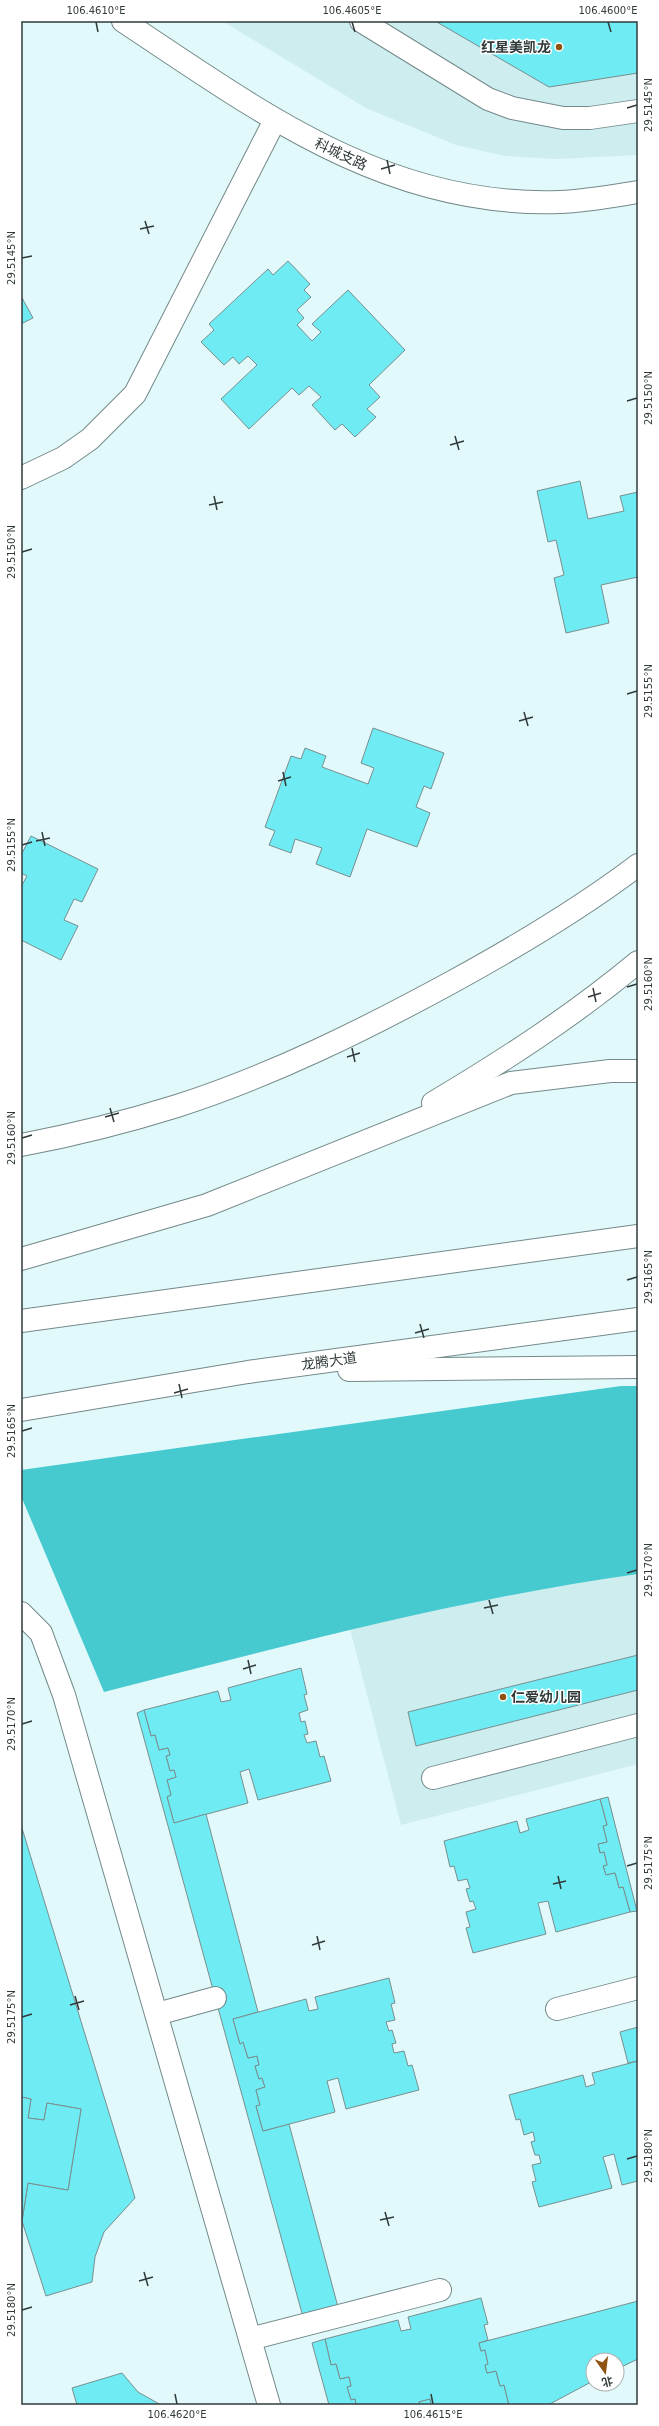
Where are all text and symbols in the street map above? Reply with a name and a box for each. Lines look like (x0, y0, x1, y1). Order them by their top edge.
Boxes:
text: 106.4610°E (66, 5, 126, 16)
text: 106.4605°E (322, 5, 382, 16)
text: 106.4600°E (578, 5, 638, 16)
place label: 红星美凯龙 (481, 39, 551, 55)
marker: 红星美凯龙 (554, 42, 564, 52)
text: 29.5145°N (643, 78, 654, 132)
street label: 科城支路 (312, 135, 370, 173)
text: 29.5145°N (6, 231, 17, 285)
text: 29.5150°N (643, 371, 654, 425)
text: 29.5150°N (6, 525, 17, 579)
text: 29.5155°N (643, 664, 654, 718)
text: 29.5155°N (6, 818, 17, 872)
text: 29.5160°N (643, 957, 654, 1011)
text: 29.5160°N (6, 1111, 17, 1165)
text: 29.5165°N (643, 1250, 654, 1304)
street label: 龙腾大道 (300, 1349, 358, 1373)
text: 29.5165°N (6, 1404, 17, 1458)
text: 29.5170°N (643, 1543, 654, 1597)
place label: 仁爱幼儿园 (511, 1689, 581, 1705)
marker: 仁爱幼儿园 (498, 1692, 508, 1702)
text: 29.5170°N (6, 1697, 17, 1751)
text: 29.5175°N (643, 1836, 654, 1890)
text: 29.5175°N (6, 1990, 17, 2044)
text: 29.5180°N (643, 2129, 654, 2183)
text: 29.5180°N (6, 2283, 17, 2337)
north arrow (585, 2352, 625, 2392)
text: 北 (600, 2374, 614, 2389)
text: 106.4620°E (147, 2409, 207, 2420)
text: 106.4615°E (403, 2409, 463, 2420)

